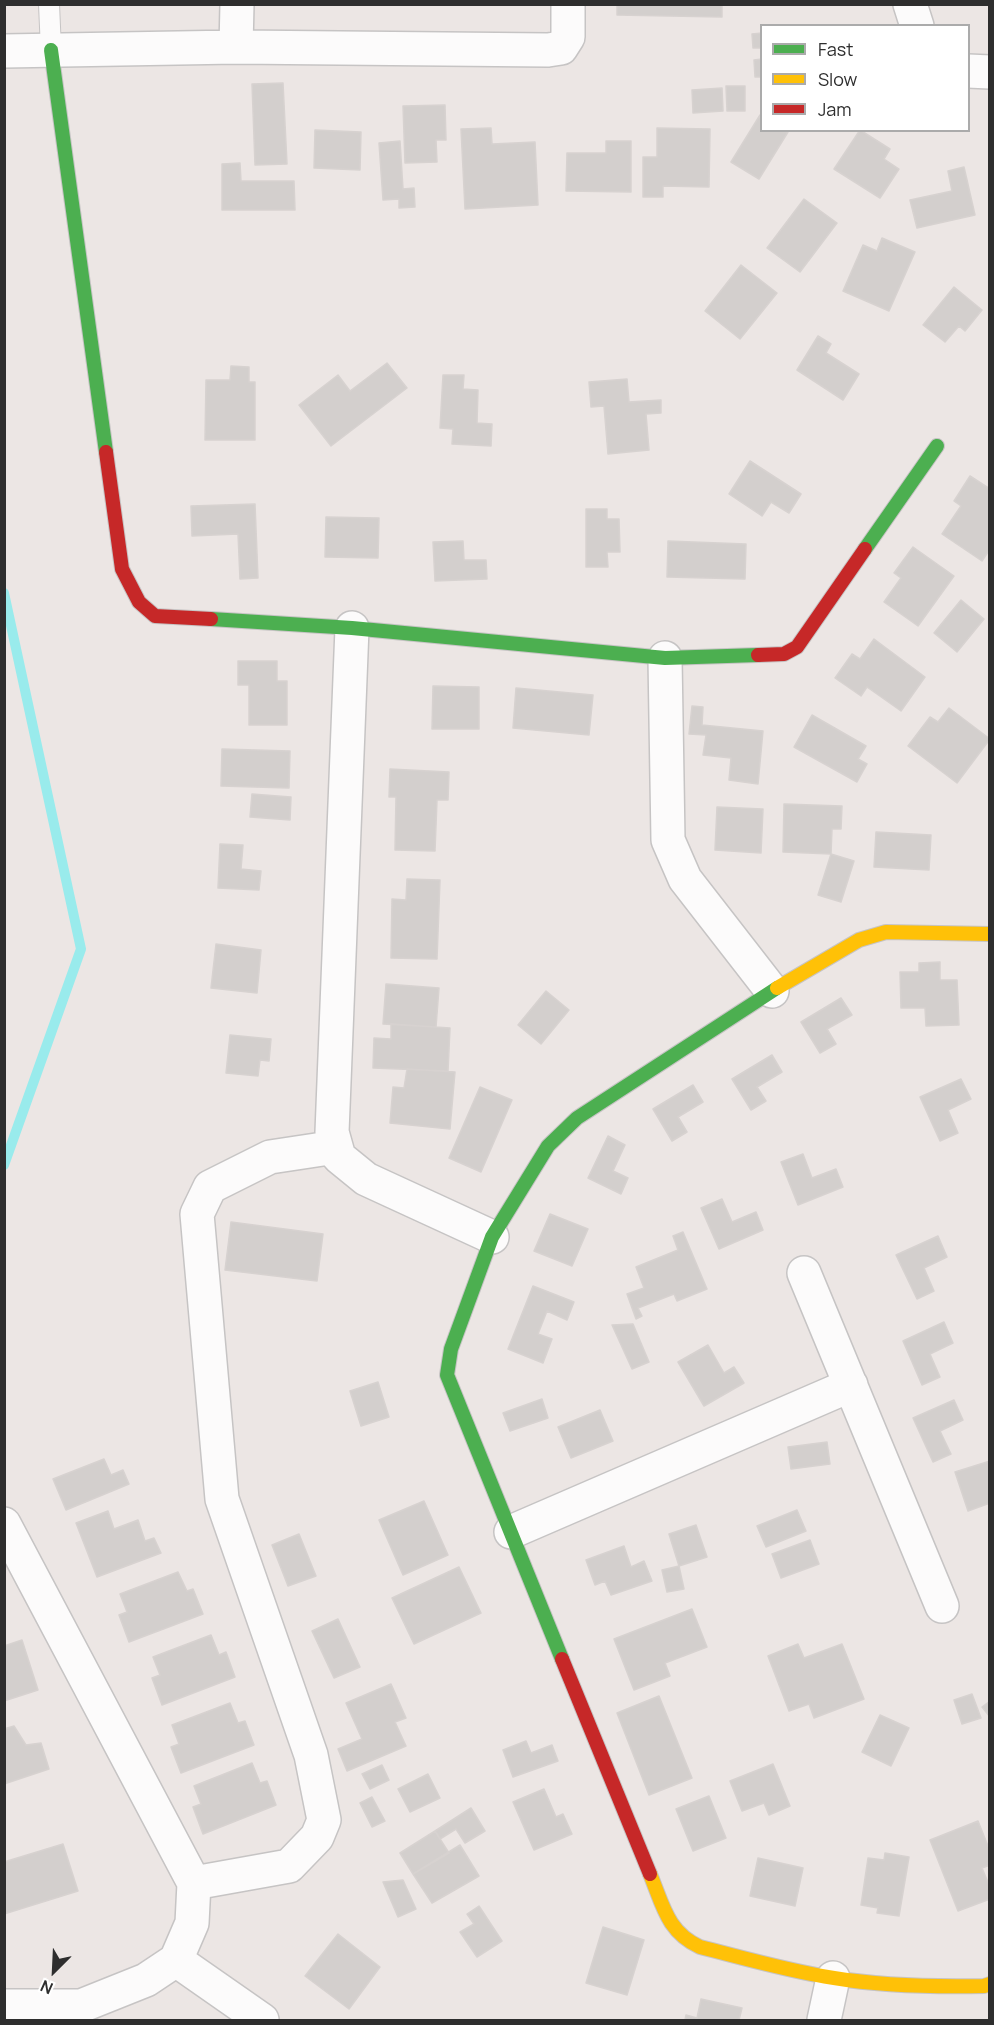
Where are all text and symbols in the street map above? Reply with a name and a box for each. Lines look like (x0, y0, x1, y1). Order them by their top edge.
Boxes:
legend (760, 24, 970, 132)
text: Fast (818, 37, 853, 61)
text: Slow (818, 67, 857, 91)
text: Jam (818, 97, 852, 121)
north arrow (24, 1941, 84, 2001)
text: N (37, 1975, 56, 2000)

